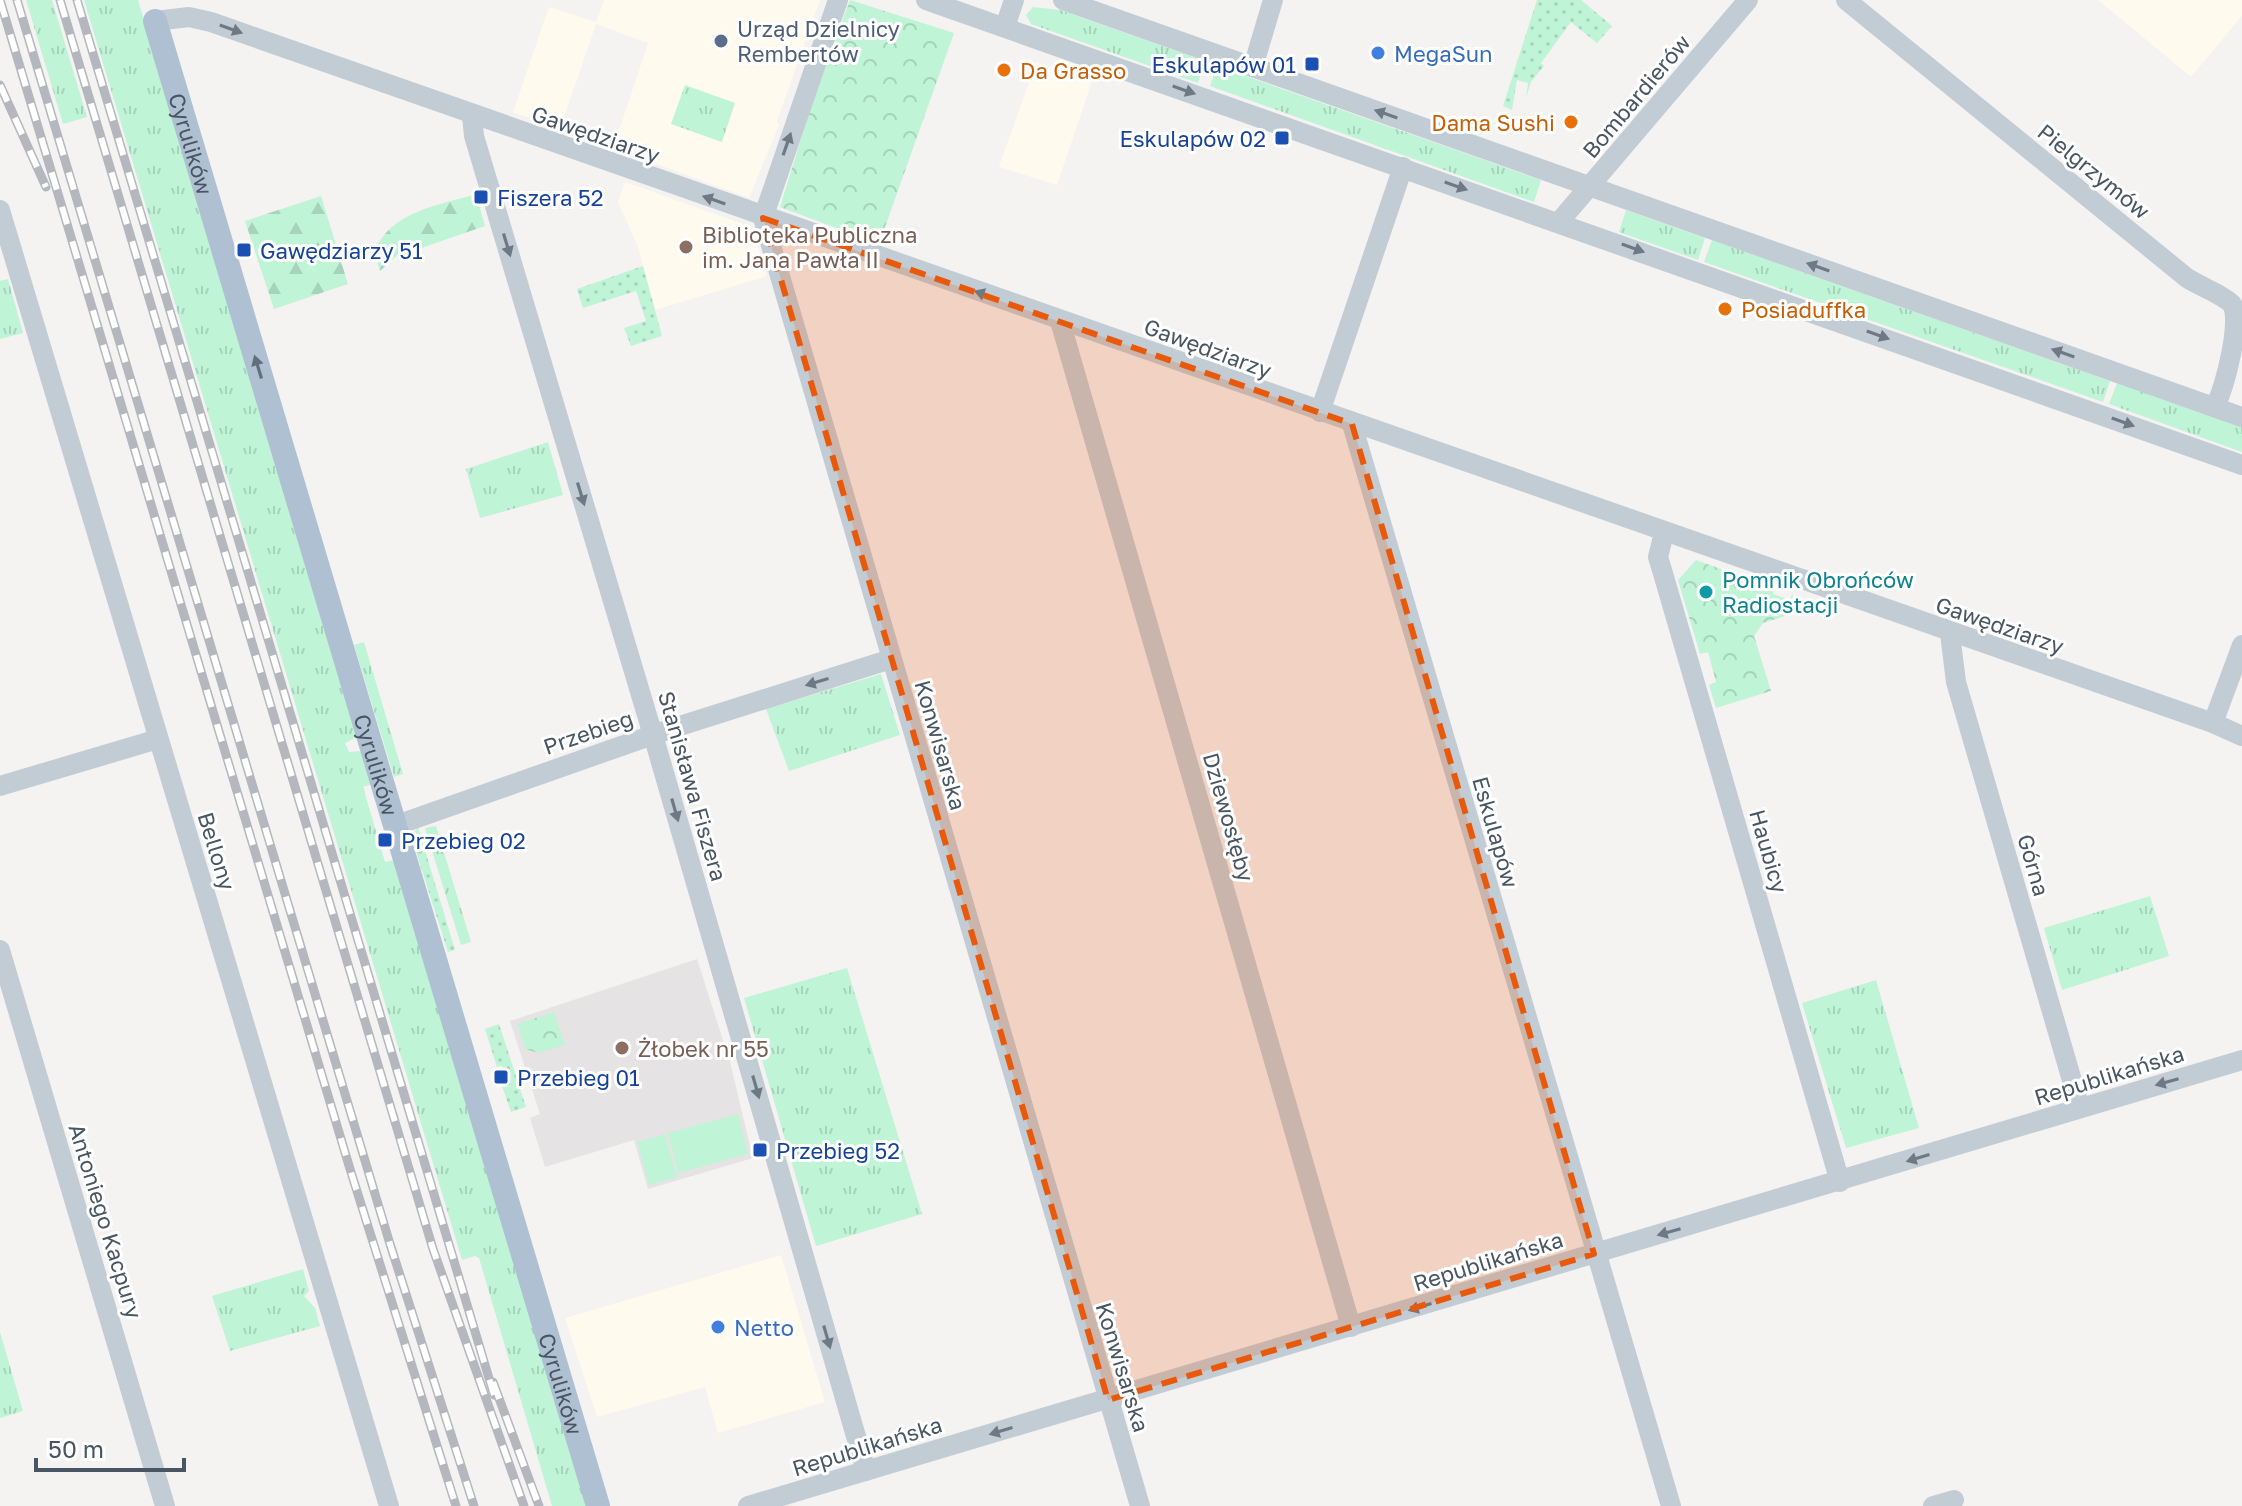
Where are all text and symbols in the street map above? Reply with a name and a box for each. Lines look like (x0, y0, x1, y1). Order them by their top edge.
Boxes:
place label: Urząd Dzielnicy Rembertów (737, 15, 900, 67)
one-way arrow (219, 24, 243, 36)
street label: Bombardierów (1576, 29, 1696, 163)
marker: Urząd Dzielnicy Rembertów (712, 32, 730, 50)
place label: MegaSun (1394, 40, 1493, 67)
marker: MegaSun (1369, 44, 1387, 62)
place label: Eskulapów 01 (1152, 51, 1296, 78)
marker: Eskulapów 01 (1303, 55, 1321, 73)
place label: Da Grasso (1020, 57, 1126, 84)
marker: Da Grasso (995, 61, 1013, 79)
one-way arrow (1172, 84, 1196, 97)
street label: Cyrulików (164, 90, 220, 198)
street label: Gawędziarzy (528, 99, 664, 169)
one-way arrow (1373, 107, 1397, 119)
place label: Dama Sushi (1431, 109, 1555, 136)
marker: Dama Sushi (1562, 113, 1580, 131)
street label: Pielgrzymów (2033, 118, 2156, 224)
place label: Eskulapów 02 (1119, 125, 1266, 152)
marker: Eskulapów 02 (1273, 129, 1291, 147)
one-way arrow (781, 131, 793, 155)
one-way arrow (1444, 180, 1468, 192)
place label: Fiszera 52 (497, 184, 603, 211)
marker: Fiszera 52 (472, 188, 490, 206)
one-way arrow (702, 194, 726, 206)
place label: Biblioteka Publiczna im. Jana Pawła II (702, 221, 917, 273)
one-way arrow (501, 233, 514, 257)
place label: Gawędziarzy 51 (260, 237, 423, 264)
marker: Biblioteka Publiczna im. Jana Pawła II (677, 238, 695, 256)
marker: Gawędziarzy 51 (235, 241, 253, 259)
one-way arrow (1621, 243, 1645, 255)
one-way arrow (1806, 260, 1830, 272)
one-way arrow (974, 288, 998, 300)
place label: Posiaduffka (1741, 296, 1866, 323)
marker: Posiaduffka (1716, 300, 1734, 318)
street label: Gawędziarzy (1141, 312, 1275, 384)
one-way arrow (1866, 330, 1890, 342)
one-way arrow (2051, 347, 2075, 359)
one-way arrow (251, 354, 263, 379)
one-way arrow (2111, 417, 2135, 429)
one-way arrow (575, 483, 588, 507)
place label: Pomnik Obrońców Radiostacji (1722, 566, 1914, 618)
marker: Pomnik Obrońców Radiostacji (1697, 583, 1715, 601)
street label: Gawędziarzy (1932, 590, 2068, 660)
one-way arrow (804, 676, 828, 689)
street label: Konwisarska (910, 677, 972, 813)
street label: Stanisława Fiszera (653, 688, 733, 884)
street label: Przebieg (540, 704, 636, 760)
street label: Cyrulików (349, 710, 405, 819)
street label: Dziewosłęby (1198, 749, 1260, 885)
street label: Eskulapów (1467, 773, 1525, 891)
one-way arrow (669, 799, 682, 823)
street label: Haubicy (1744, 806, 1794, 896)
street label: Bellony (192, 809, 242, 893)
place label: Przebieg 02 (401, 827, 526, 854)
marker: Przebieg 02 (376, 831, 394, 849)
street label: Górna (2012, 831, 2056, 899)
place label: Żłobek nr 55 (638, 1035, 769, 1062)
marker: Żłobek nr 55 (613, 1039, 631, 1057)
street label: Republikańska (2031, 1039, 2187, 1111)
place label: Przebieg 01 (517, 1064, 640, 1091)
marker: Przebieg 01 (492, 1068, 510, 1086)
one-way arrow (750, 1074, 762, 1099)
one-way arrow (2155, 1076, 2179, 1089)
street label: Antoniego Kacpury (64, 1120, 148, 1322)
place label: Przebieg 52 (776, 1137, 900, 1164)
marker: Przebieg 52 (751, 1141, 769, 1159)
one-way arrow (1906, 1152, 1930, 1165)
street label: Republikańska (1410, 1225, 1566, 1297)
one-way arrow (1657, 1226, 1681, 1239)
street label: Konwisarska (1091, 1299, 1155, 1435)
one-way arrow (1408, 1301, 1432, 1314)
place label: Netto (734, 1314, 794, 1341)
marker: Netto (709, 1318, 727, 1336)
one-way arrow (821, 1325, 834, 1349)
street label: Cyrulików (534, 1330, 589, 1438)
street label: Republikańska (789, 1410, 945, 1482)
scale bar (36, 1422, 184, 1472)
one-way arrow (988, 1425, 1012, 1438)
text: 50 m (48, 1434, 104, 1463)

